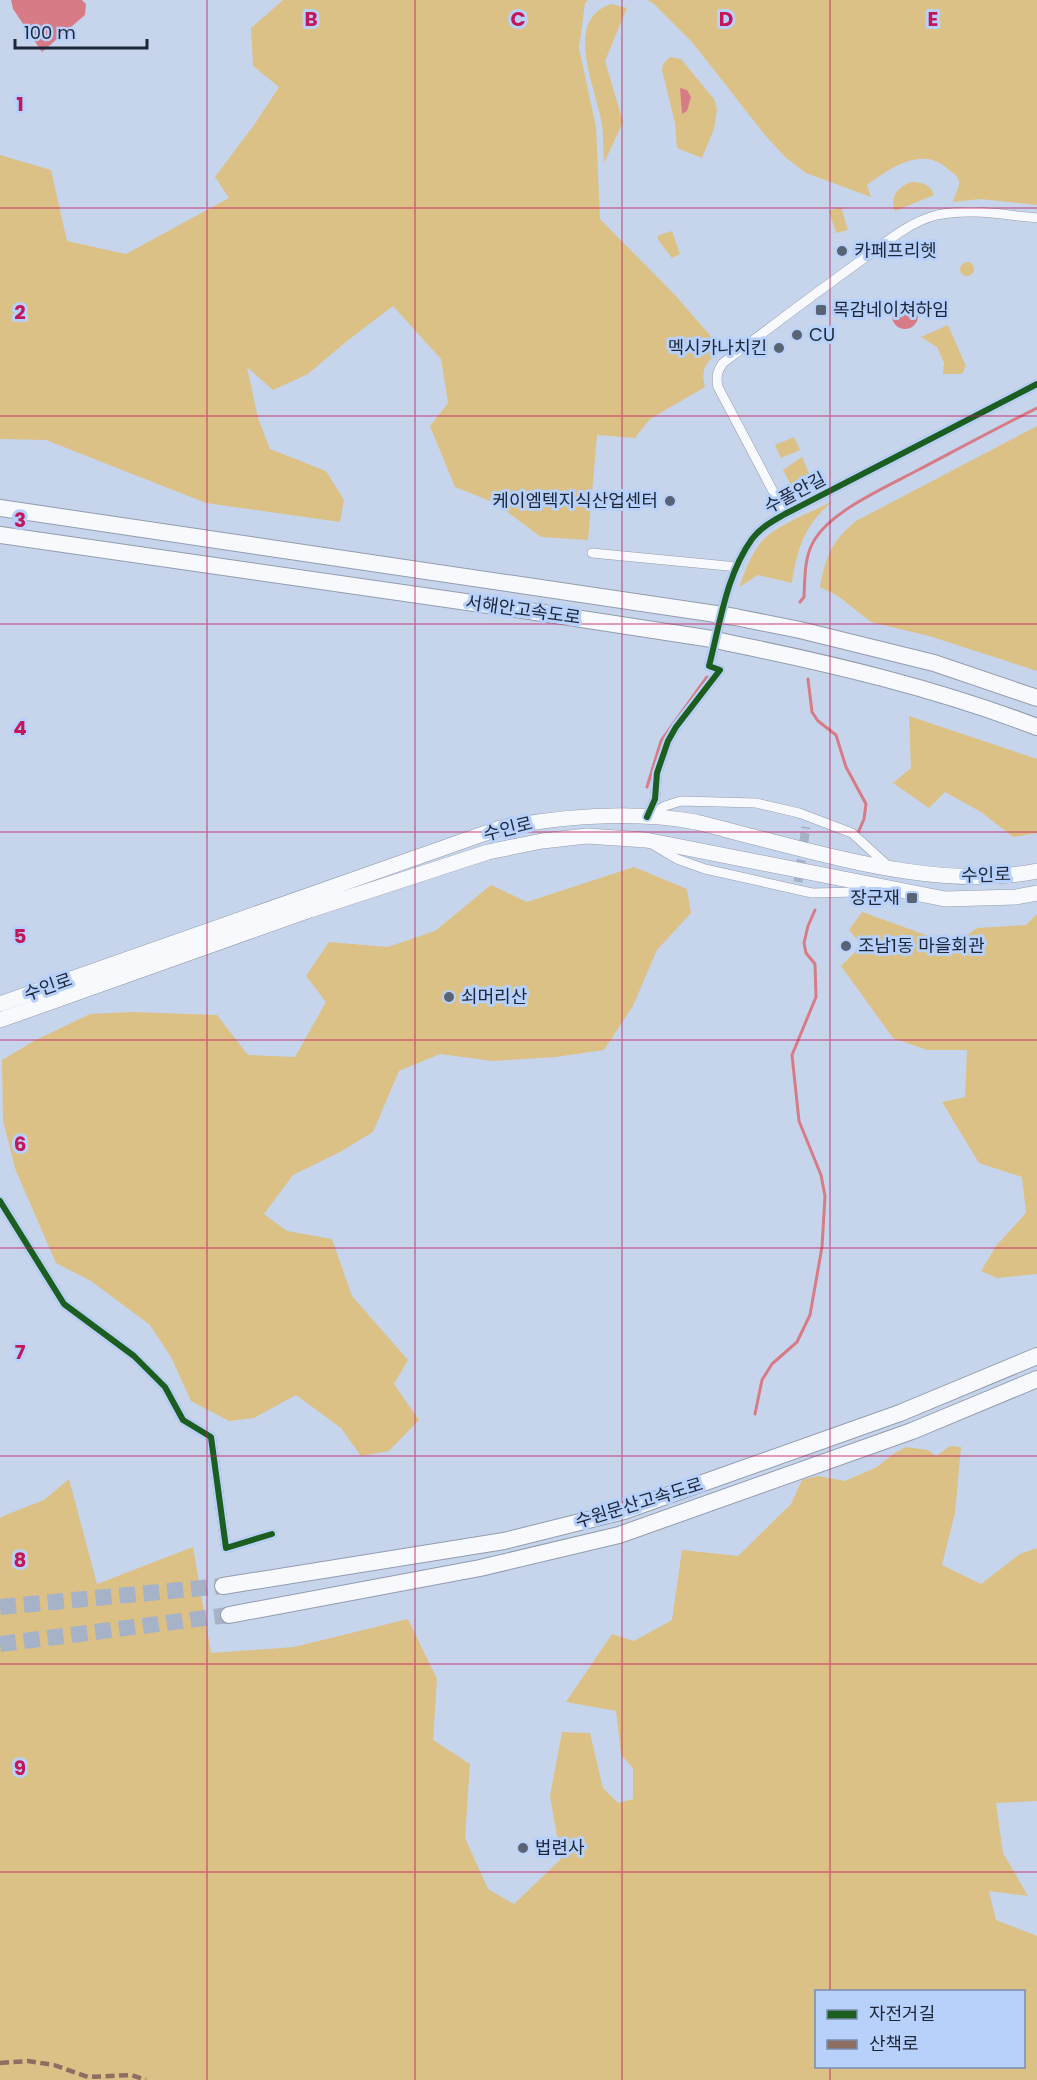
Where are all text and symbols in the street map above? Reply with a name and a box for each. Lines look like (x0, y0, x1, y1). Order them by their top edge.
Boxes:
text: B (304, 5, 318, 33)
text: C (510, 5, 526, 33)
text: D (719, 5, 733, 33)
text: E (928, 5, 938, 33)
scale bar (15, 12, 147, 50)
text: 100 m (24, 20, 76, 45)
text: 1 (16, 90, 24, 118)
place label: 카페프리헷 (854, 238, 937, 263)
marker: 카페프리헷 (835, 244, 849, 258)
place label: 목감네이쳐하임 (833, 297, 949, 322)
text: 2 (14, 298, 26, 326)
marker: 목감네이쳐하임 (814, 303, 828, 317)
place label: CU (809, 322, 835, 347)
marker: CU (790, 328, 804, 342)
place label: 멕시카나치킨 (668, 335, 767, 360)
marker: 멕시카나치킨 (772, 341, 786, 355)
street label: 수풀안길 (760, 466, 830, 519)
place label: 케이엠텍지식산업센터 (492, 488, 658, 513)
marker: 케이엠텍지식산업센터 (663, 494, 677, 508)
text: 3 (14, 506, 26, 534)
street label: 서해안고속도로 (464, 589, 582, 630)
text: 4 (13, 714, 27, 742)
street label: 수인로 (481, 810, 535, 847)
street label: 수인로 (961, 862, 1011, 887)
place label: 장군재 (850, 885, 900, 910)
marker: 장군재 (905, 891, 919, 905)
text: 5 (14, 922, 27, 950)
place label: 조남1동 마을회관 (858, 933, 985, 958)
marker: 조남1동 마을회관 (839, 939, 853, 953)
street label: 수인로 (20, 967, 75, 1006)
place label: 쇠머리산 (461, 984, 527, 1009)
marker: 쇠머리산 (442, 990, 456, 1004)
text: 6 (14, 1130, 26, 1158)
text: 7 (15, 1338, 26, 1366)
street label: 수원문산고속도로 (572, 1471, 706, 1534)
text: 8 (14, 1546, 26, 1574)
text: 9 (14, 1754, 26, 1782)
place label: 법련사 (535, 1835, 585, 1860)
marker: 법련사 (516, 1841, 530, 1855)
legend (815, 1990, 1025, 2068)
text: 자전거길 (869, 2001, 935, 2026)
text: 산책로 (869, 2031, 919, 2056)

